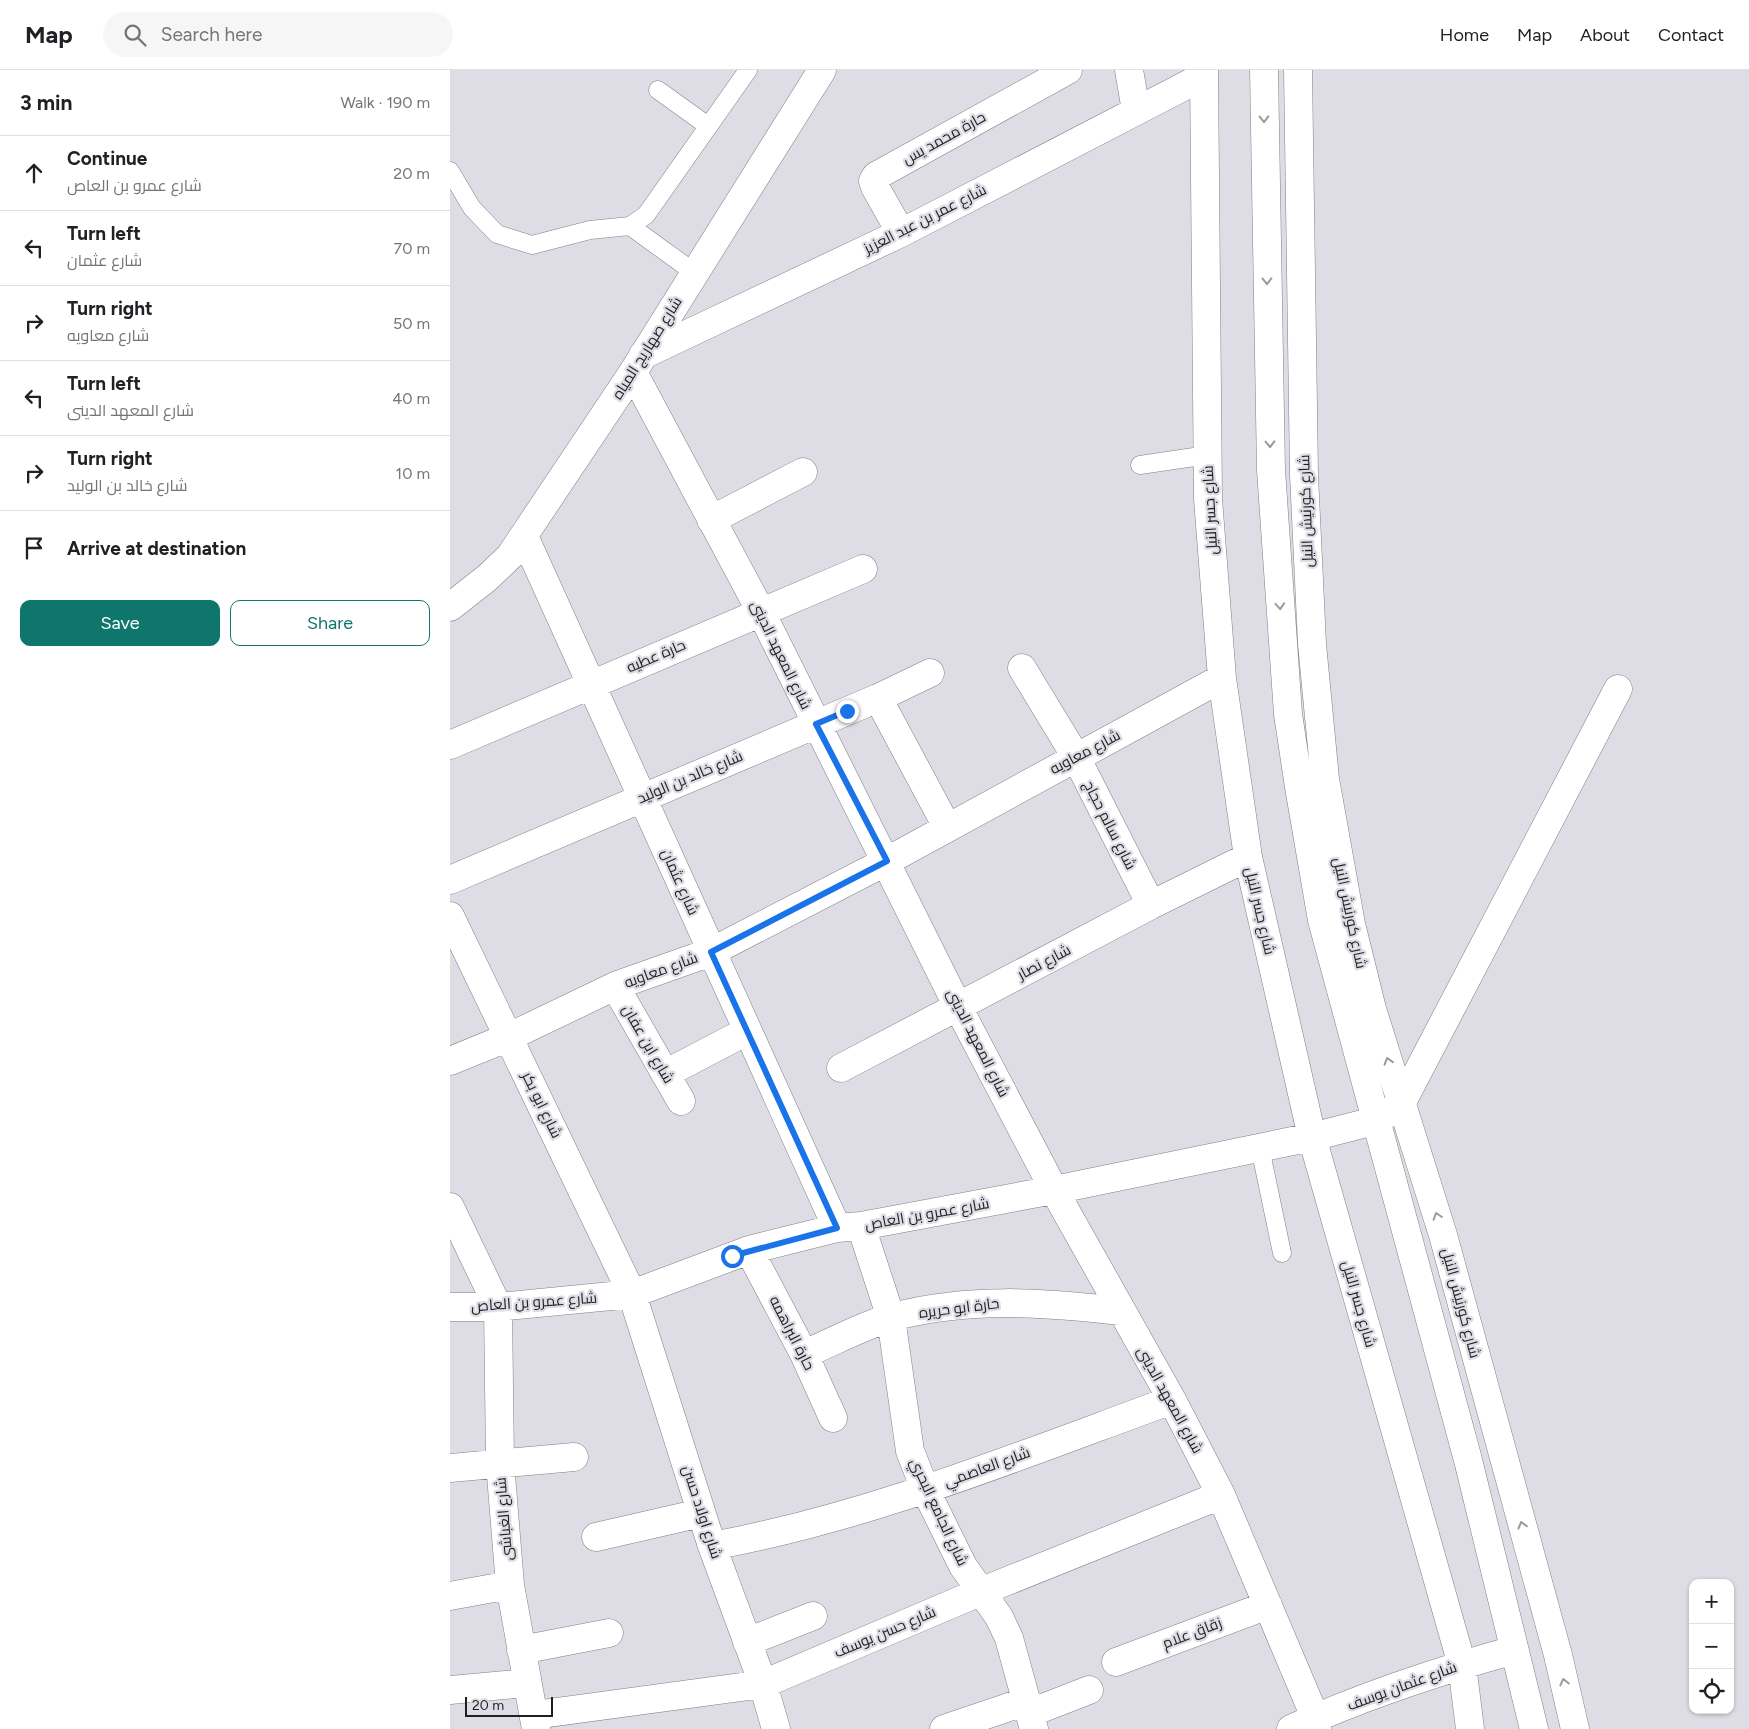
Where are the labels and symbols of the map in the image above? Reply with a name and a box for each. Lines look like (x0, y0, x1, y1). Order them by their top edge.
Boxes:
street label: حارة محمد يس (899, 108, 989, 169)
one-way arrow (1259, 115, 1270, 123)
street label: شارع عمر بن عبد العزيز (860, 180, 990, 260)
one-way arrow (1262, 278, 1272, 285)
street label: شارع صهاريج المياه (608, 293, 687, 404)
one-way arrow (1265, 440, 1275, 448)
street label: شارع كورنيش النيل (1295, 454, 1319, 568)
street label: شارع جسر النيل (1199, 465, 1223, 555)
street label: شارع المعهد الدينى (745, 598, 815, 713)
one-way arrow (1274, 602, 1285, 610)
street label: حارة عطيه (624, 636, 688, 676)
route end (836, 700, 859, 723)
street label: شارع معاويه (1047, 726, 1124, 780)
street label: شارع خالد بن الوليد (634, 747, 746, 809)
street label: شارع سالم حجاج (1078, 777, 1140, 874)
street label: شارع عثمان (656, 846, 703, 919)
street label: شارع كورنيش النيل (1327, 856, 1371, 971)
street label: شارع جسر النيل (1239, 865, 1279, 957)
street label: شارع نصار (1013, 940, 1075, 986)
street label: شارع معاويه (622, 948, 701, 994)
street label: شارع المعهد الدينى (941, 986, 1013, 1101)
street label: شارع ابن عفان (617, 1001, 678, 1088)
one-way arrow (1383, 1057, 1393, 1066)
street label: شارع ابو بكر (516, 1068, 566, 1142)
street label: شارع عمرو بن العاص (863, 1194, 991, 1236)
one-way arrow (1433, 1212, 1443, 1221)
route start (721, 1245, 744, 1268)
street label: شارع كورنيش النيل (1436, 1246, 1484, 1360)
street label: شارع جسر النيل (1336, 1259, 1380, 1350)
street label: شارع عمرو بن العاص (470, 1289, 598, 1317)
street label: حارة البراهمه (766, 1293, 818, 1373)
street label: حارة ابو حريره (918, 1294, 1000, 1322)
street label: شارع المعهد الدينى (1132, 1344, 1207, 1457)
street label: شارع العاصمي (941, 1443, 1034, 1494)
street label: شارع الجامع البحري (903, 1455, 972, 1570)
street label: شارع اولاد حسن (677, 1463, 726, 1562)
street label: شارع الغباشى (491, 1476, 519, 1561)
one-way arrow (1517, 1521, 1527, 1529)
street label: شارع حسن يوسف (831, 1602, 939, 1663)
street label: زقاق علام (1160, 1613, 1225, 1654)
street label: شارع عثمان يوسف (1345, 1658, 1460, 1716)
one-way arrow (1559, 1677, 1570, 1686)
scale bar (465, 1694, 552, 1717)

